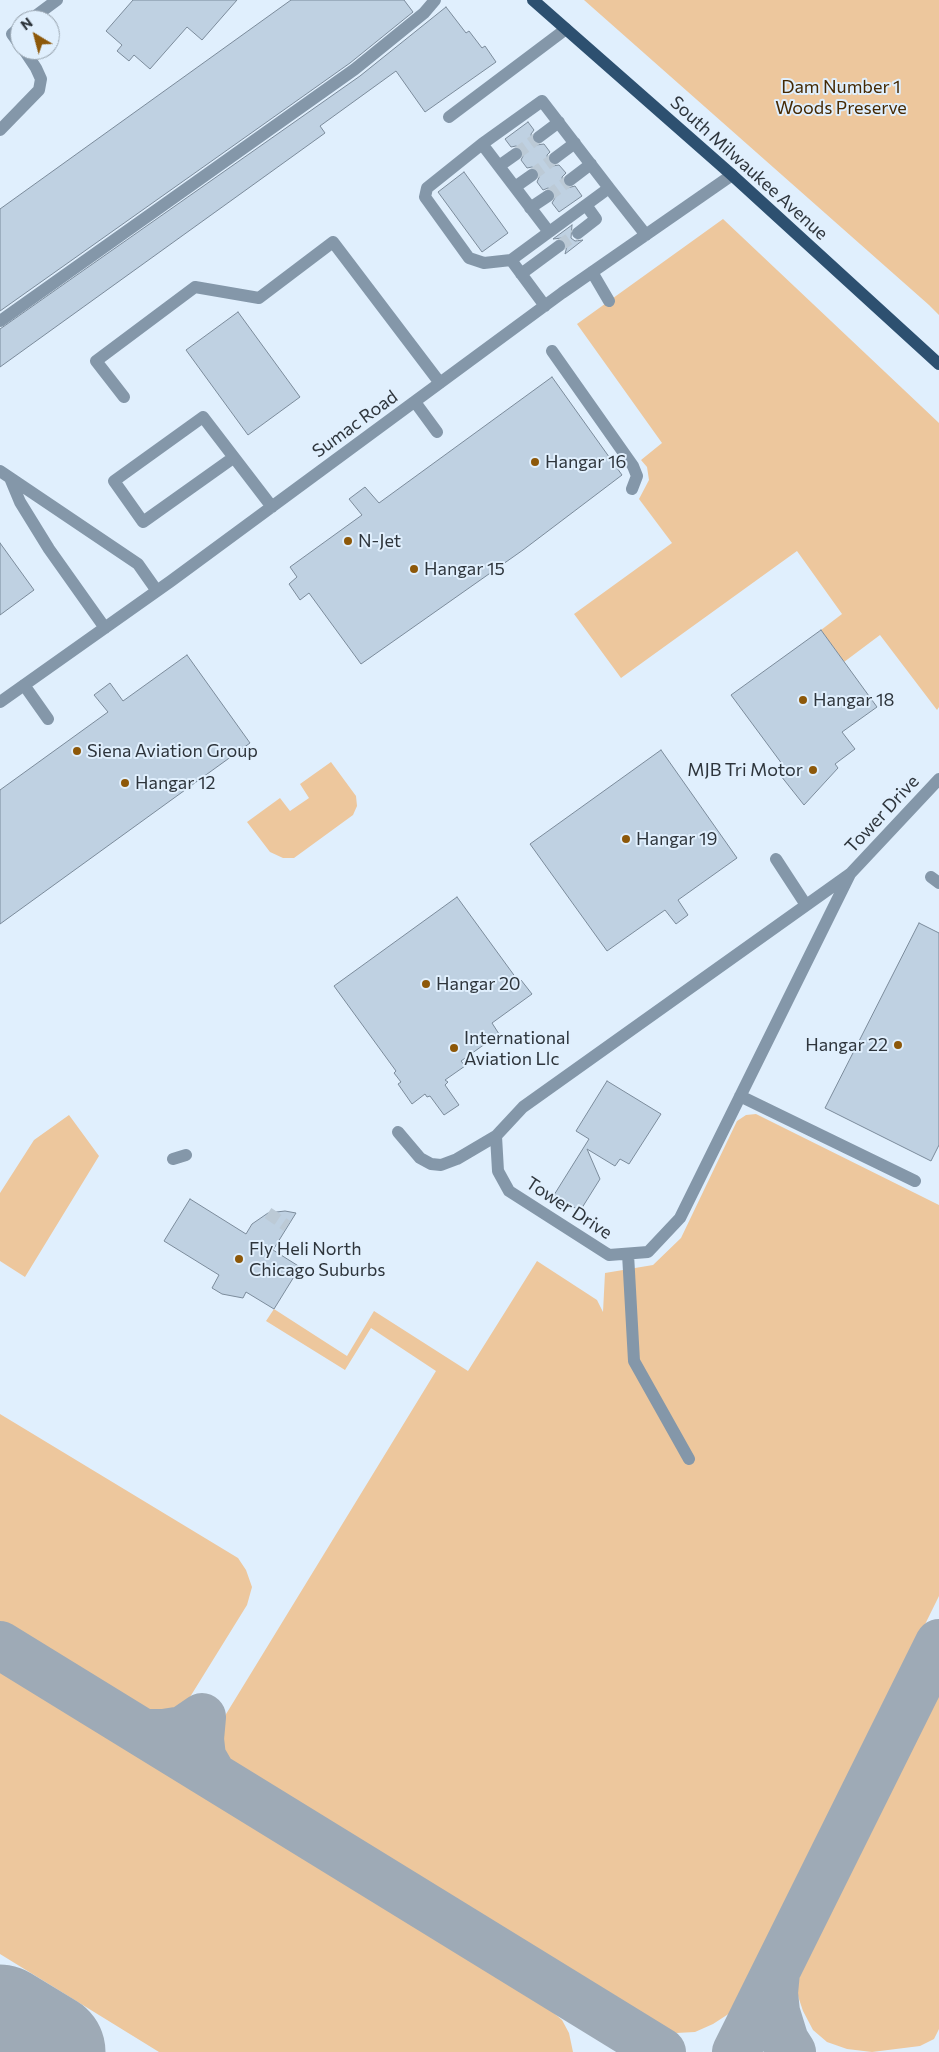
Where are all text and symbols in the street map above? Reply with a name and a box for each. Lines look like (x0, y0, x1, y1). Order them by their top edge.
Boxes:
north arrow (10, 10, 60, 60)
text: N (17, 13, 36, 33)
park label: Dam Number 1 Woods Preserve (775, 76, 907, 118)
street label: South Milwaukee Avenue (666, 92, 832, 244)
street label: Sumac Road (308, 386, 402, 462)
place label: Hangar 16 (545, 451, 627, 473)
marker: Hangar 16 (529, 456, 541, 468)
place label: N-Jet (358, 530, 401, 552)
marker: N-Jet (342, 535, 354, 547)
place label: Hangar 15 (424, 558, 505, 580)
marker: Hangar 15 (408, 563, 420, 575)
place label: Hangar 18 (813, 689, 895, 711)
marker: Hangar 18 (797, 694, 809, 706)
place label: Siena Aviation Group (87, 740, 258, 762)
marker: Siena Aviation Group (71, 745, 83, 757)
place label: MJB Tri Motor (687, 759, 803, 781)
marker: MJB Tri Motor (807, 764, 819, 776)
street label: Tower Drive (841, 771, 923, 857)
place label: Hangar 12 (135, 772, 216, 794)
marker: Hangar 12 (119, 777, 131, 789)
place label: Hangar 19 (636, 828, 718, 850)
marker: Hangar 19 (620, 833, 632, 845)
place label: Hangar 20 (436, 973, 521, 995)
marker: Hangar 20 (420, 978, 432, 990)
place label: International Aviation Llc (464, 1027, 570, 1070)
place label: Hangar 22 (805, 1034, 888, 1056)
marker: Hangar 22 (892, 1039, 904, 1051)
marker: International Aviation Llc (448, 1042, 460, 1054)
street label: Tower Drive (522, 1172, 616, 1244)
place label: Fly Heli North Chicago Suburbs (249, 1238, 386, 1280)
marker: Fly Heli North Chicago Suburbs (233, 1253, 245, 1265)

